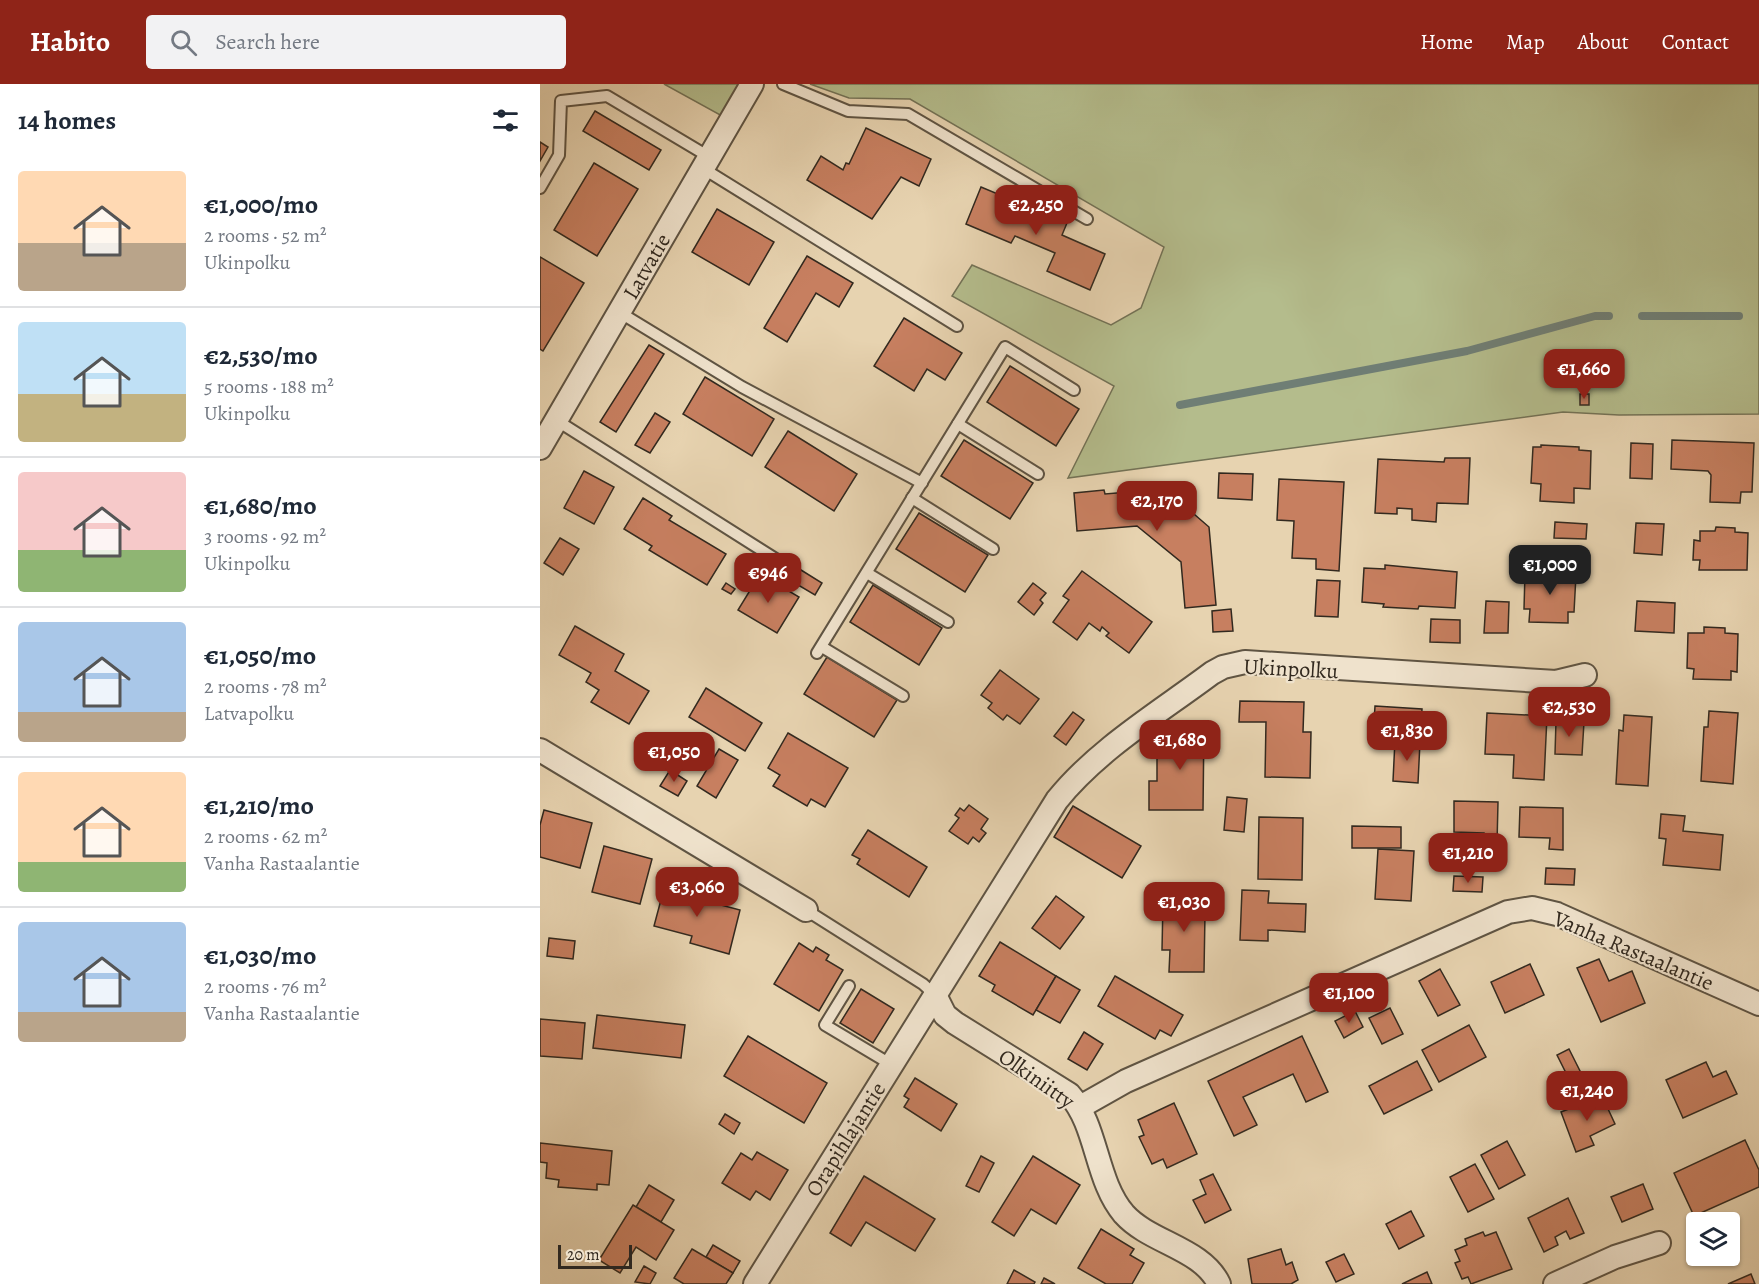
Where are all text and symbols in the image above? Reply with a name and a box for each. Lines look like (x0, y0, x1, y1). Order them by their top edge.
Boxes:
search box (146, 15, 566, 69)
text: Habito (30, 23, 110, 61)
icon: search (167, 26, 200, 59)
text: Search here (215, 27, 320, 57)
text: Home (1420, 28, 1473, 56)
text: Map (1506, 28, 1544, 56)
text: About (1577, 28, 1629, 56)
text: Contact (1662, 28, 1729, 56)
text: 14 homes (18, 103, 116, 138)
icon: filters (489, 104, 522, 137)
pin: €2,250 (987, 185, 1085, 236)
text: €1,000/mo (204, 187, 318, 222)
text: €2,250 (1009, 191, 1063, 218)
icon: home (66, 195, 138, 267)
text: 2 rooms · 52 m² (204, 222, 327, 249)
street label: Latvatie (616, 228, 678, 305)
text: Ukinpolku (204, 249, 290, 276)
text: €2,530/mo (204, 338, 318, 373)
icon: home (66, 346, 138, 418)
pin: €1,660 (1535, 349, 1633, 400)
text: €1,660 (1558, 355, 1610, 382)
text: 5 rooms · 188 m² (204, 373, 334, 400)
text: Ukinpolku (204, 400, 290, 427)
pin: €2,170 (1108, 481, 1206, 532)
text: €2,170 (1131, 487, 1183, 514)
text: €1,680/mo (204, 488, 317, 523)
icon: home (66, 496, 138, 568)
text: 3 rooms · 92 m² (204, 523, 326, 550)
pin: €1,000 (1501, 545, 1599, 596)
text: Ukinpolku (204, 550, 290, 577)
text: €1,000 (1523, 551, 1577, 578)
pin: €946 (732, 553, 804, 604)
text: €946 (748, 559, 788, 586)
text: €1,050/mo (204, 638, 316, 673)
icon: home (66, 646, 138, 718)
street label: Ukinpolku (1243, 652, 1339, 686)
text: 2 rooms · 78 m² (204, 673, 327, 700)
pin: €2,530 (1520, 687, 1618, 738)
text: €2,530 (1542, 693, 1596, 720)
text: Latvapolku (204, 700, 294, 727)
pin: €1,830 (1358, 711, 1456, 762)
text: €1,830 (1381, 717, 1433, 744)
pin: €1,680 (1131, 720, 1229, 771)
text: €1,680 (1153, 726, 1207, 753)
pin: €1,050 (625, 732, 723, 783)
text: €1,050 (648, 738, 700, 765)
text: €1,210/mo (204, 788, 314, 823)
icon: home (66, 796, 138, 868)
text: 2 rooms · 62 m² (204, 823, 327, 850)
pin: €1,210 (1419, 833, 1517, 884)
text: €1,210 (1443, 839, 1493, 866)
text: Vanha Rastaalantie (204, 850, 360, 877)
pin: €3,060 (648, 867, 746, 918)
text: €3,060 (670, 873, 724, 900)
pin: €1,030 (1135, 882, 1233, 933)
text: €1,030 (1158, 888, 1210, 915)
street label: Vanha Rastaalantie (1548, 903, 1718, 998)
text: €1,030/mo (204, 938, 316, 973)
icon: home (66, 946, 138, 1018)
text: 2 rooms · 76 m² (204, 973, 326, 1000)
pin: €1,100 (1300, 973, 1398, 1024)
text: €1,100 (1323, 979, 1375, 1006)
text: Vanha Rastaalantie (204, 1000, 360, 1027)
street label: Olkiniitty (992, 1042, 1081, 1116)
pin: €1,240 (1538, 1071, 1636, 1122)
street label: Orapihlajantie (799, 1076, 893, 1203)
text: €1,240 (1560, 1077, 1614, 1104)
map controls (1686, 1212, 1740, 1266)
button: layers (1686, 1212, 1740, 1266)
scale bar (558, 1242, 632, 1270)
text: 20 m (567, 1244, 600, 1266)

